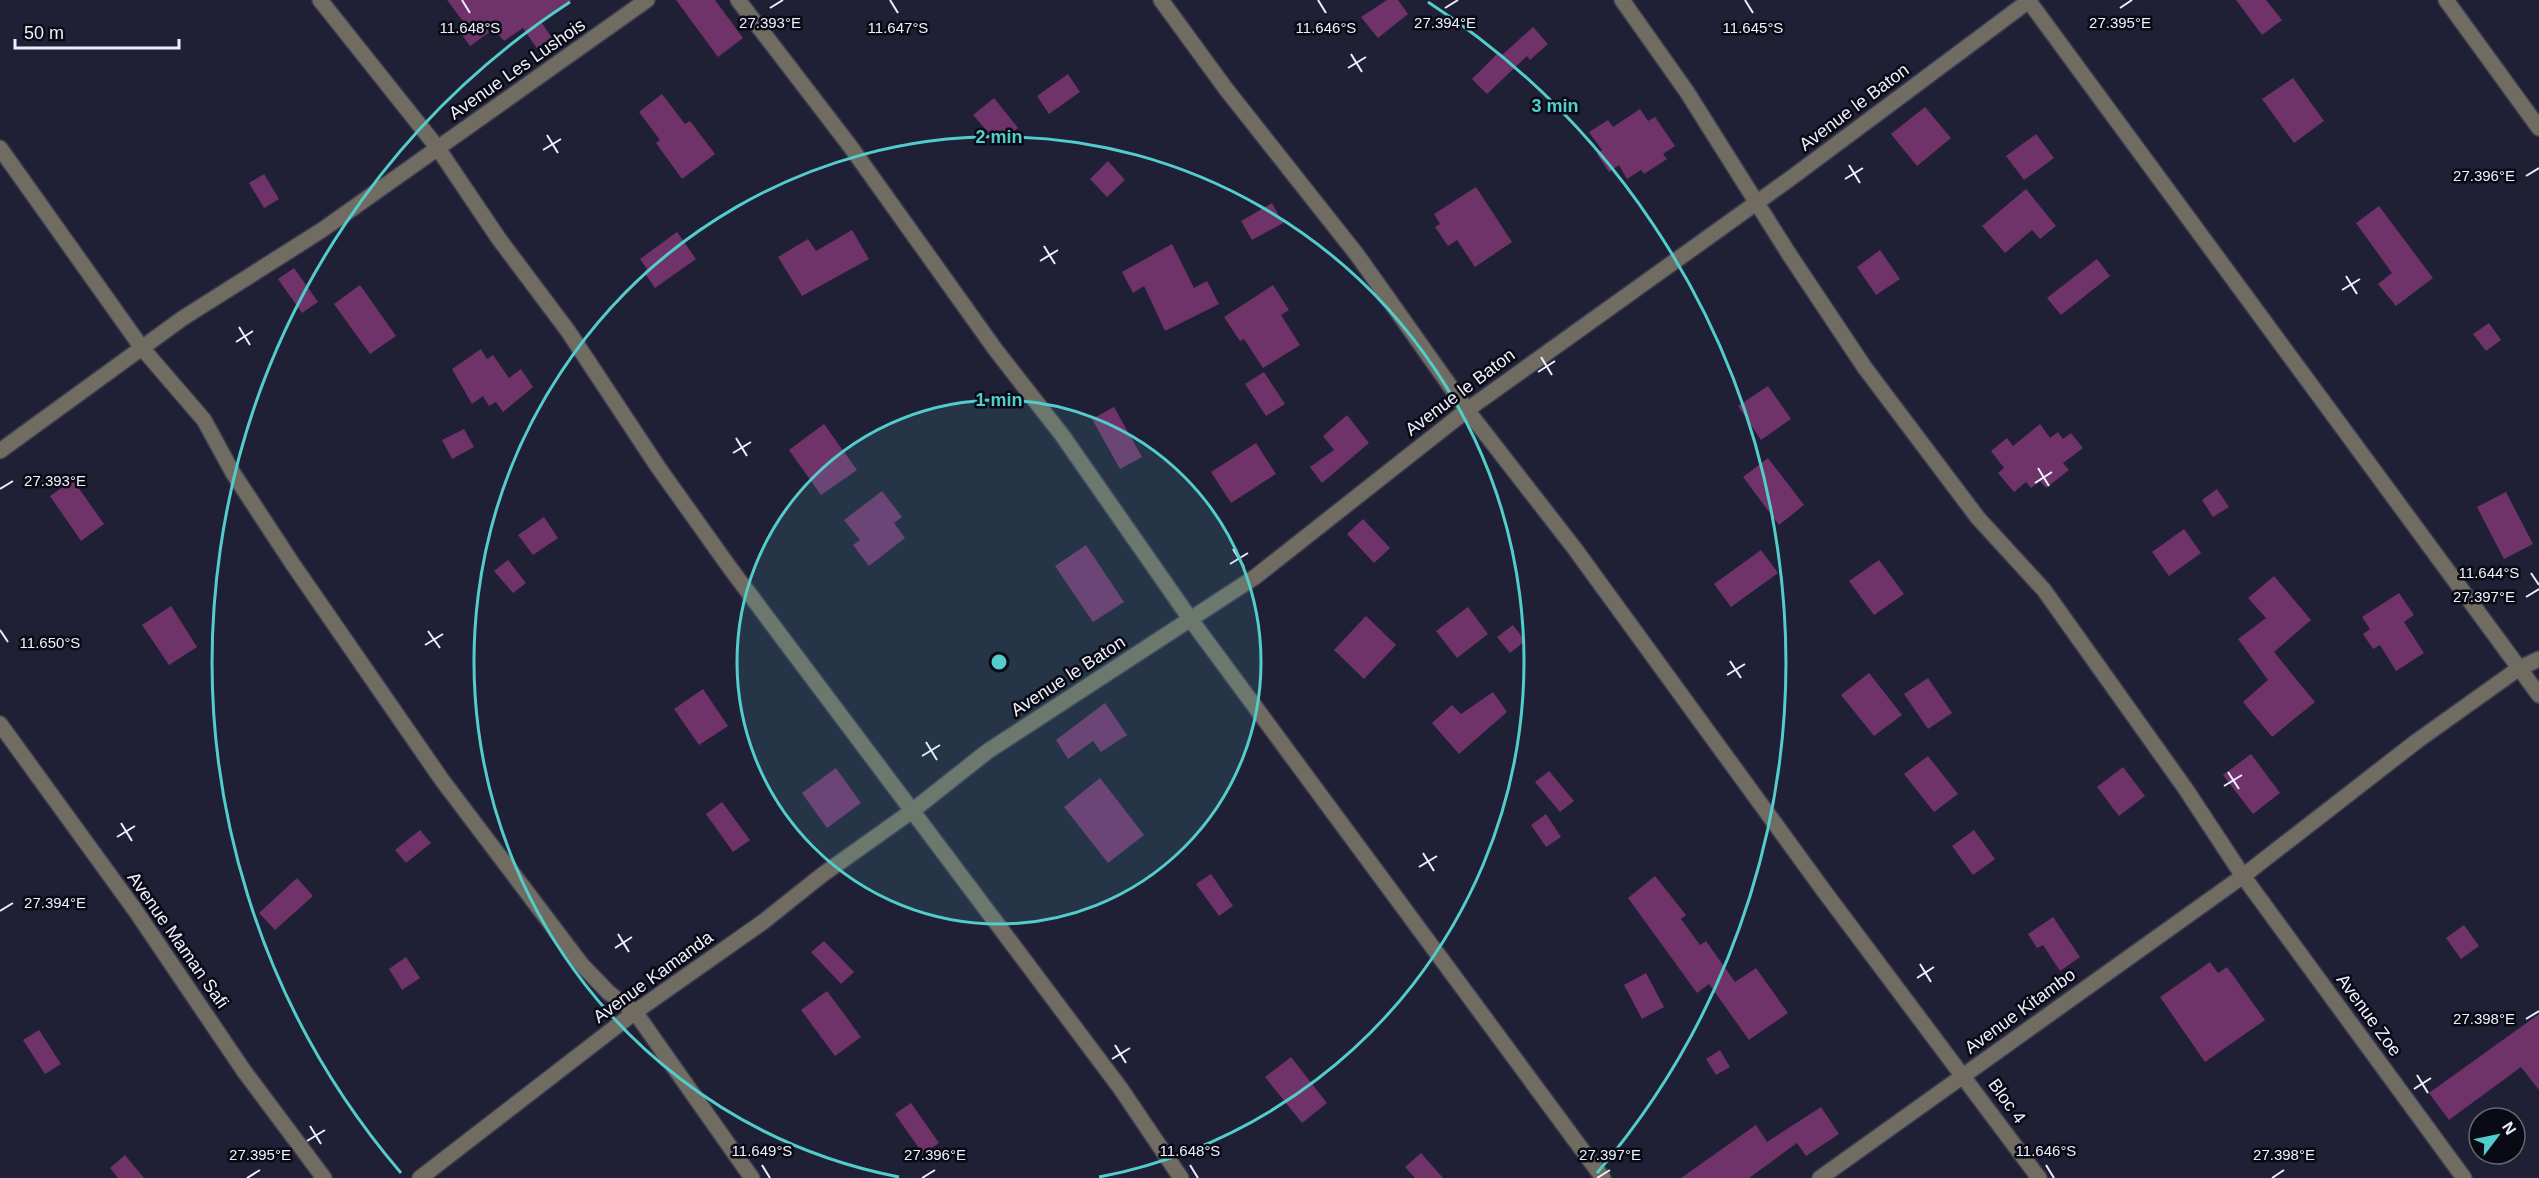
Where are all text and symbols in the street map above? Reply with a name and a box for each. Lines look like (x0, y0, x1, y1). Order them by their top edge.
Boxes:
scale bar (15, 12, 178, 50)
street label: Avenue Les Lushois (445, 14, 589, 124)
text: 27.393°E (739, 14, 801, 31)
text: 27.394°E (1414, 14, 1476, 31)
text: 27.395°E (2089, 14, 2151, 31)
text: 11.648°S (440, 19, 500, 36)
text: 11.647°S (868, 19, 928, 36)
text: 11.646°S (1296, 19, 1356, 36)
text: 11.645°S (1723, 19, 1783, 36)
text: 50 m (24, 23, 64, 43)
street label: Avenue le Baton (1795, 59, 1913, 155)
text: 3 min (1531, 96, 1579, 116)
text: 2 min (975, 127, 1023, 147)
text: 27.396°E (2453, 167, 2515, 184)
street label: Avenue le Baton (1401, 344, 1519, 440)
text: 1 min (975, 390, 1023, 410)
text: 27.393°E (24, 472, 86, 489)
text: 11.644°S (2459, 564, 2519, 581)
text: 27.397°E (2453, 588, 2515, 605)
street label: Avenue le Baton (1007, 632, 1129, 720)
text: 11.650°S (20, 634, 80, 651)
centre of rings (989, 652, 1009, 672)
street label: Avenue Maman Safi (123, 868, 233, 1012)
text: 27.394°E (24, 894, 86, 911)
street label: Avenue Kamanda (589, 926, 717, 1027)
street label: Avenue Kitambo (1961, 964, 2079, 1058)
street label: Avenue Zoe (2332, 970, 2406, 1060)
text: 27.398°E (2453, 1010, 2515, 1027)
street label: Bloc 4 (1984, 1075, 2030, 1127)
north arrow (2467, 1106, 2527, 1166)
text: N (2499, 1119, 2520, 1138)
text: 11.649°S (732, 1142, 792, 1159)
text: 11.648°S (1160, 1142, 1220, 1159)
text: 11.646°S (2016, 1142, 2076, 1159)
text: 27.395°E (229, 1146, 291, 1163)
text: 27.396°E (904, 1146, 966, 1163)
text: 27.397°E (1579, 1146, 1641, 1163)
text: 27.398°E (2253, 1146, 2315, 1163)

